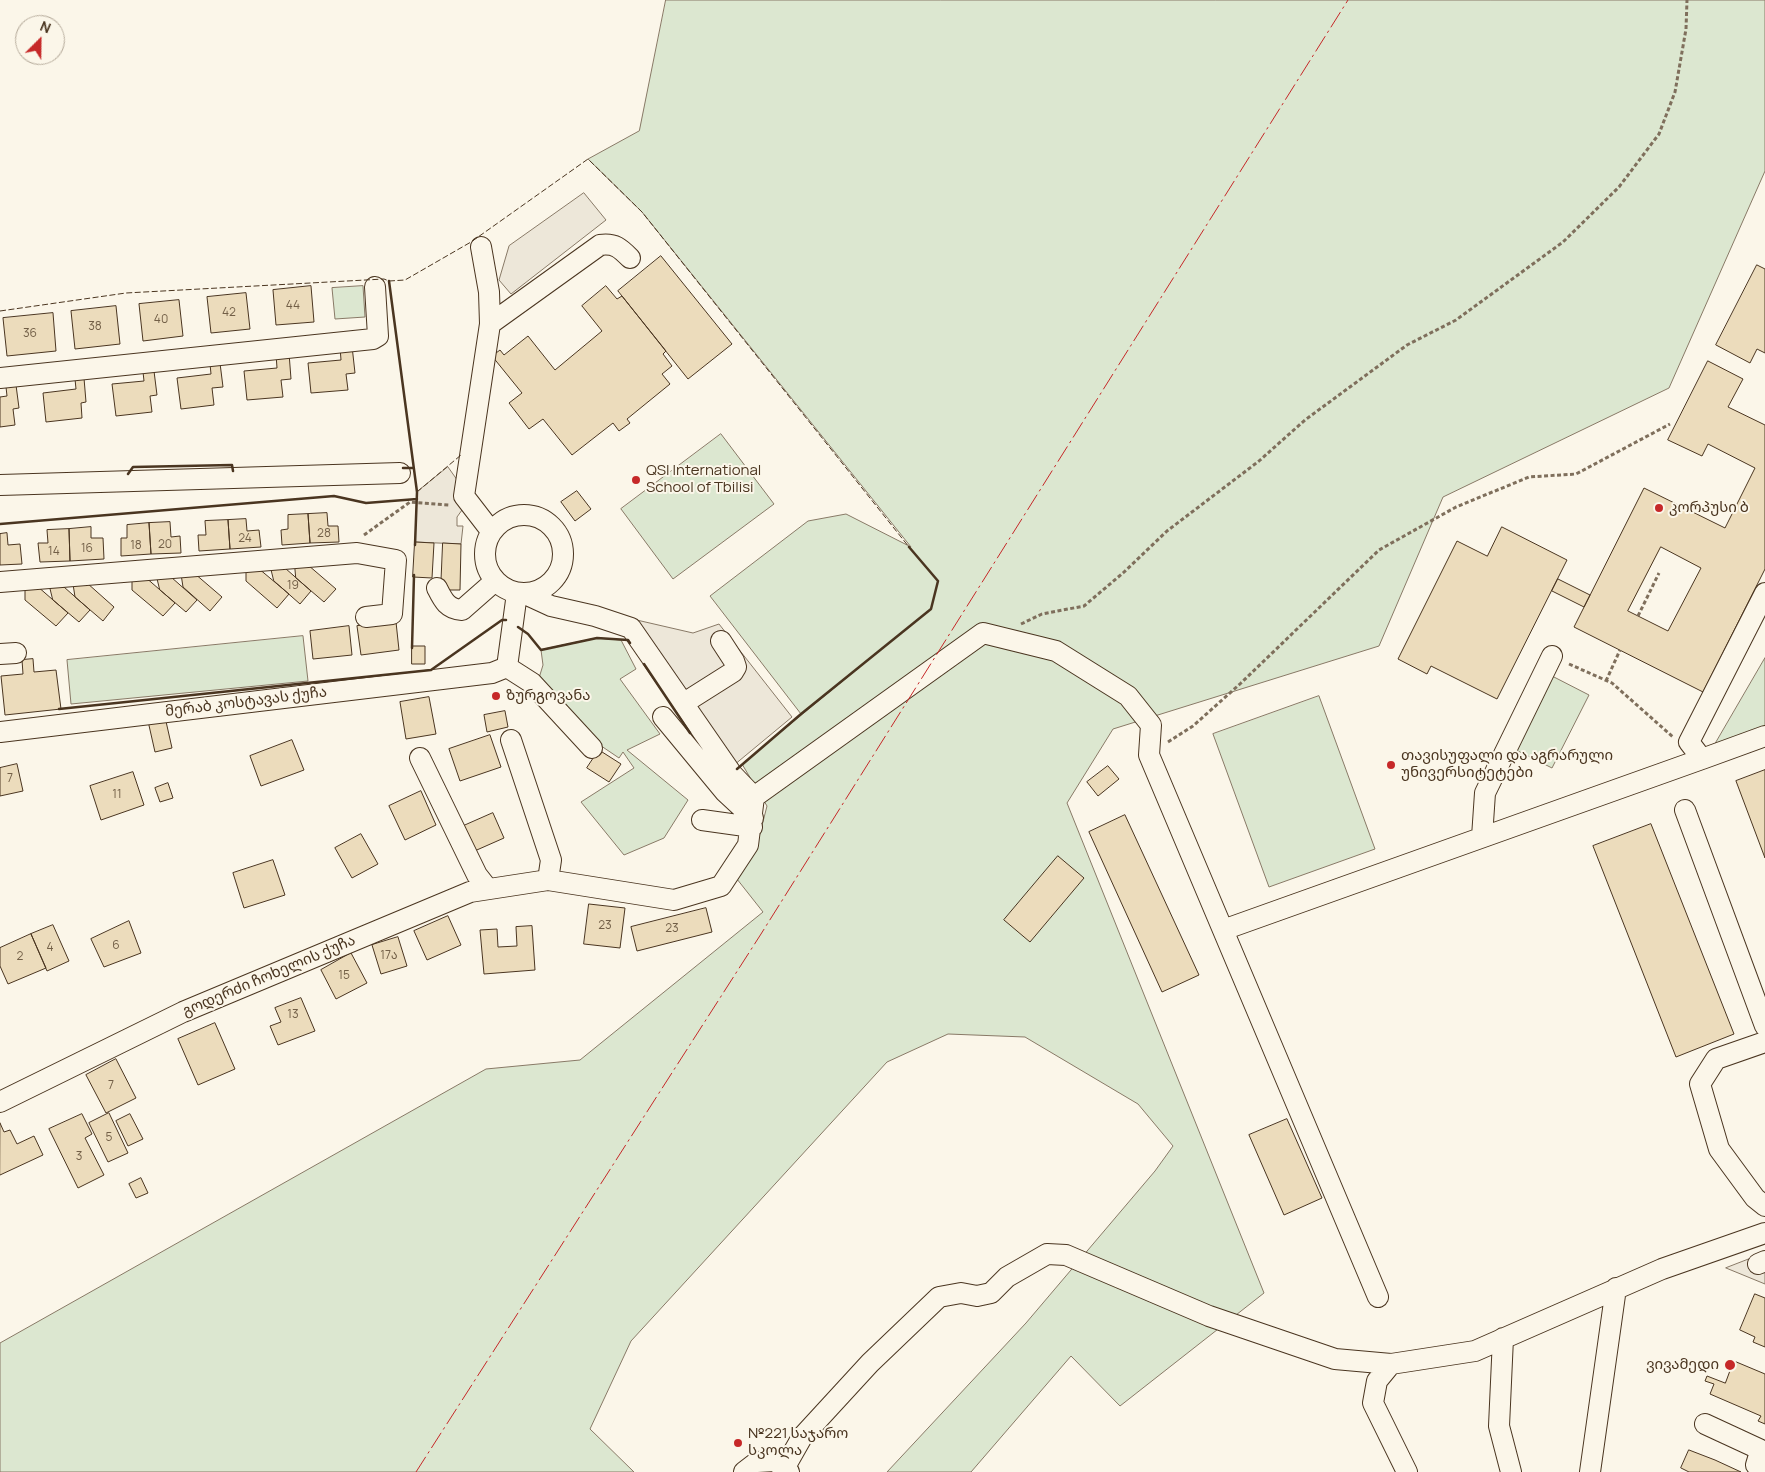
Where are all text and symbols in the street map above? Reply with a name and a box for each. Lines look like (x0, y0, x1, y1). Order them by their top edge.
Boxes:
north arrow (15, 15, 65, 65)
text: N (37, 16, 54, 37)
house number: 44 (286, 299, 300, 313)
house number: 42 (222, 306, 236, 320)
house number: 40 (154, 313, 168, 327)
house number: 38 (88, 320, 102, 334)
house number: 36 (23, 327, 37, 341)
place label: QSI International School of Tbilisi (646, 462, 761, 497)
marker: QSI International School of Tbilisi (630, 474, 642, 486)
place label: კორპუსი ბ (1669, 499, 1749, 517)
marker: კორპუსი ბ (1653, 502, 1665, 514)
house number: 28 (317, 527, 331, 541)
house number: 24 (238, 532, 252, 546)
house number: 20 (158, 538, 172, 552)
house number: 18 (130, 539, 142, 553)
house number: 16 (81, 542, 93, 556)
house number: 14 (48, 545, 60, 559)
house number: 19 (287, 579, 299, 593)
street label: მერაბ კოსტავას ქუჩა (164, 683, 328, 721)
place label: ზურგოვანა (506, 687, 591, 705)
marker: ზურგოვანა (490, 690, 502, 702)
place label: თავისუფალი და აგრარული უნივერსიტეტები (1401, 747, 1613, 782)
marker: თავისუფალი და აგრარული უნივერსიტეტები (1385, 759, 1397, 771)
house number: 7 (7, 772, 13, 786)
house number: 11 (112, 788, 122, 802)
house number: 23 (598, 919, 612, 933)
house number: 23 (665, 922, 679, 936)
street label: გოდერძი ჩოხელის ქუჩა (180, 931, 358, 1021)
house number: 6 (112, 939, 120, 953)
house number: 4 (46, 941, 54, 955)
house number: 17ა (380, 949, 398, 963)
house number: 2 (17, 950, 23, 964)
house number: 15 (338, 969, 350, 983)
house number: 13 (287, 1008, 299, 1022)
house number: 7 (108, 1079, 114, 1093)
house number: 5 (106, 1131, 112, 1145)
house number: 3 (76, 1150, 82, 1164)
place label: ვივამედი (1646, 1356, 1719, 1374)
marker: ვივამედი (1723, 1358, 1737, 1372)
place label: №221 საჯარო სკოლა (748, 1425, 848, 1460)
marker: №221 საჯარო სკოლა (732, 1437, 744, 1449)

